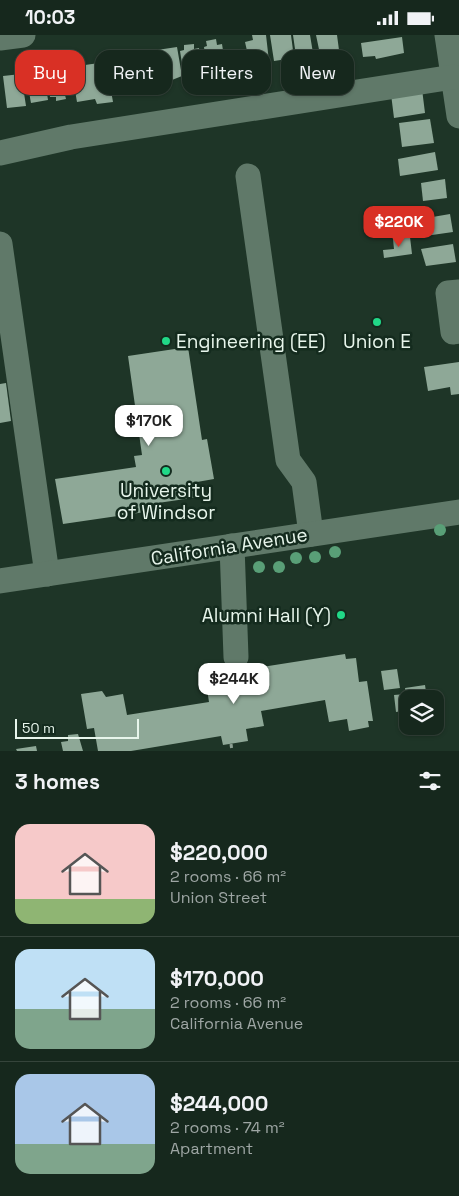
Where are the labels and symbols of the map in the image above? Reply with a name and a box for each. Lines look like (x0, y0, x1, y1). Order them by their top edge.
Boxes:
pin: $220K (364, 205, 434, 248)
marker: Union E (371, 316, 383, 328)
place label: Engineering (EE) (176, 329, 326, 354)
place label: Union E (343, 329, 411, 354)
marker: Engineering (EE) (160, 335, 172, 347)
pin: $170K (114, 405, 184, 447)
marker: University of Windsor (160, 465, 172, 477)
place label: University of Windsor (117, 478, 215, 525)
street label: California Avenue (149, 522, 309, 571)
place label: Alumni Hall (Y) (202, 603, 331, 628)
marker: Alumni Hall (Y) (335, 609, 347, 621)
pin: $244K (199, 663, 269, 705)
scale bar (15, 716, 139, 739)

